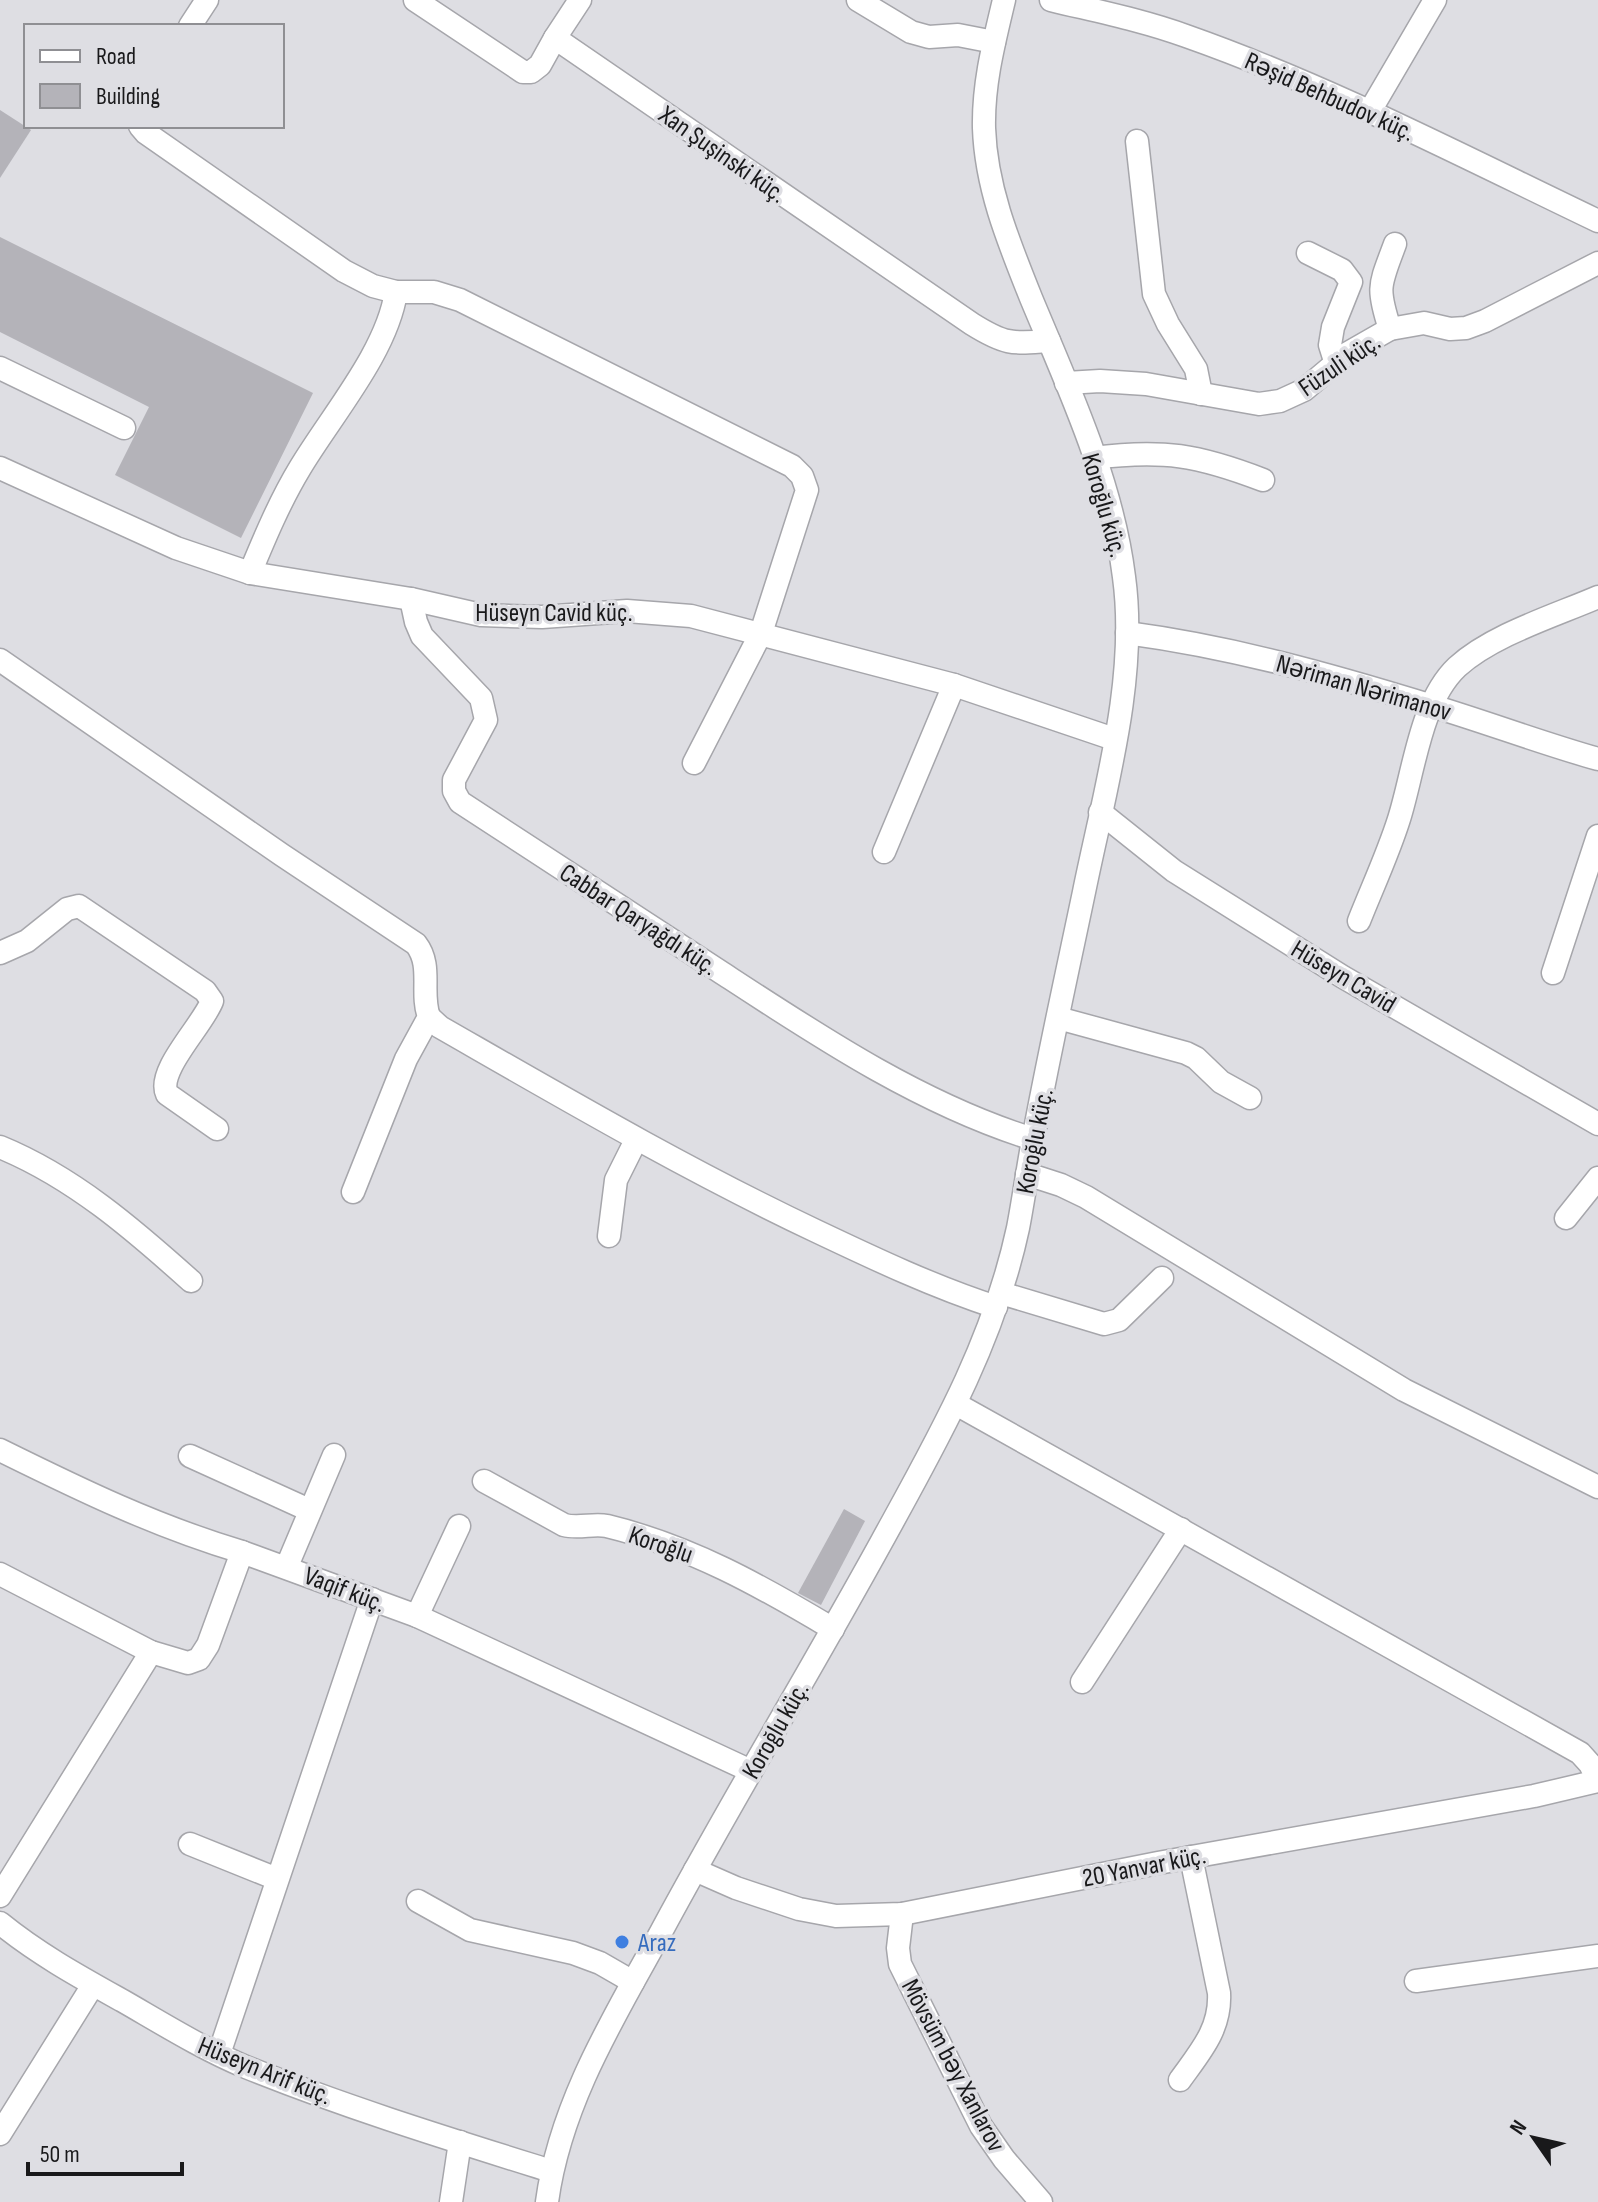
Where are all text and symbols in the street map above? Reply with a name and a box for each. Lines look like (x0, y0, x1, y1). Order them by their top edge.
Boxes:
legend (24, 24, 284, 128)
text: Road (96, 42, 136, 71)
street label: Rəşid Behbudov küç. (1240, 46, 1419, 149)
text: Building (96, 82, 160, 111)
street label: Xan Şuşinski küç. (652, 99, 792, 210)
street label: Füzuli küç. (1293, 327, 1387, 404)
street label: Koroğlu küç. (1074, 450, 1133, 561)
street label: Hüseyn Cavid küç. (475, 598, 633, 629)
street label: Nəriman Nərimanov (1273, 649, 1455, 728)
street label: Cabbar Qaryağdı küç. (553, 858, 723, 983)
street label: Hüseyn Cavid (1285, 934, 1401, 1021)
street label: Koroğlu küç. (1010, 1086, 1061, 1197)
street label: Koroğlu (624, 1520, 697, 1571)
street label: Vaqif küç. (299, 1561, 390, 1620)
street label: Koroğlu küç. (736, 1677, 816, 1785)
street label: 20 Yanvar küç. (1080, 1840, 1209, 1895)
place label: Araz (637, 1928, 676, 1959)
marker: Araz (613, 1933, 631, 1951)
street label: Mövsüm bəy Xanlarov (894, 1974, 1011, 2157)
street label: Hüseyn Arif küç. (193, 2031, 336, 2112)
north arrow (1494, 2098, 1574, 2178)
text: N (1504, 2115, 1533, 2140)
scale bar (28, 2126, 182, 2176)
text: 50 m (40, 2140, 80, 2169)

